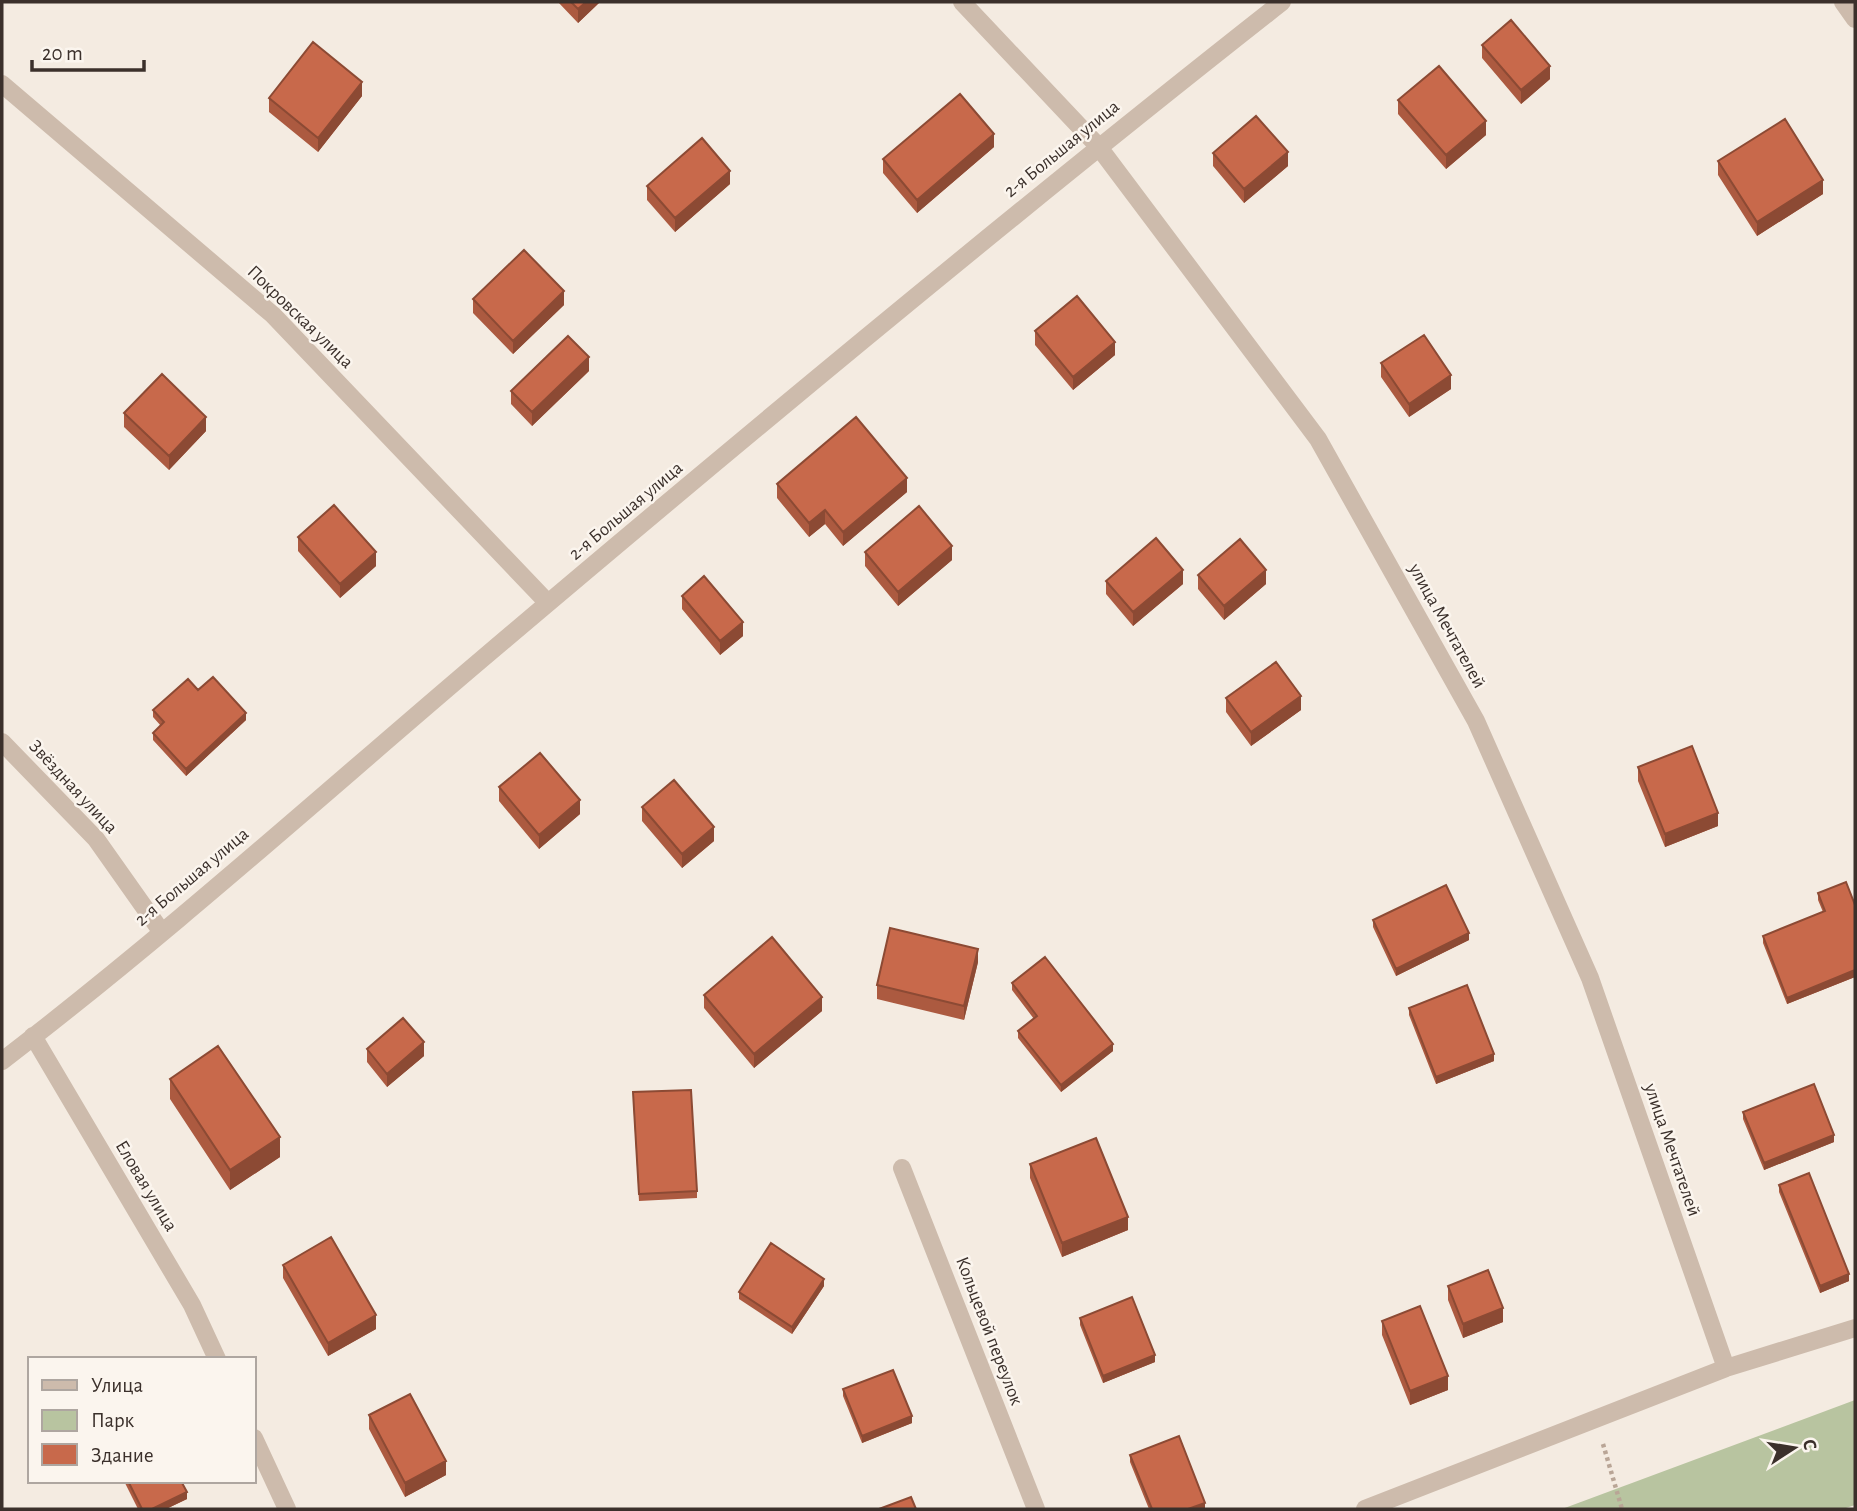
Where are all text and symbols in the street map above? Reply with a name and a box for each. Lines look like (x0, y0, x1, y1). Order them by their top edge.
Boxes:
scale bar (32, 28, 144, 72)
text: 20 m (42, 43, 83, 64)
street label: 2-я Большая улица (1001, 97, 1123, 201)
street label: Покровская улица (243, 262, 357, 372)
street label: 2-я Большая улица (566, 458, 687, 564)
street label: улица Мечтателей (1404, 560, 1489, 691)
street label: Звёздная улица (25, 737, 121, 838)
street label: 2-я Большая улица (132, 824, 253, 930)
street label: улица Мечтателей (1640, 1080, 1704, 1219)
street label: Еловая улица (111, 1137, 181, 1235)
street label: Кольцевой переулок (952, 1254, 1026, 1408)
legend (28, 1357, 256, 1483)
text: Улица (91, 1375, 144, 1396)
text: Парк (91, 1410, 135, 1431)
north arrow (1759, 1413, 1829, 1483)
text: С (1799, 1438, 1820, 1452)
text: Здание (91, 1445, 154, 1466)

